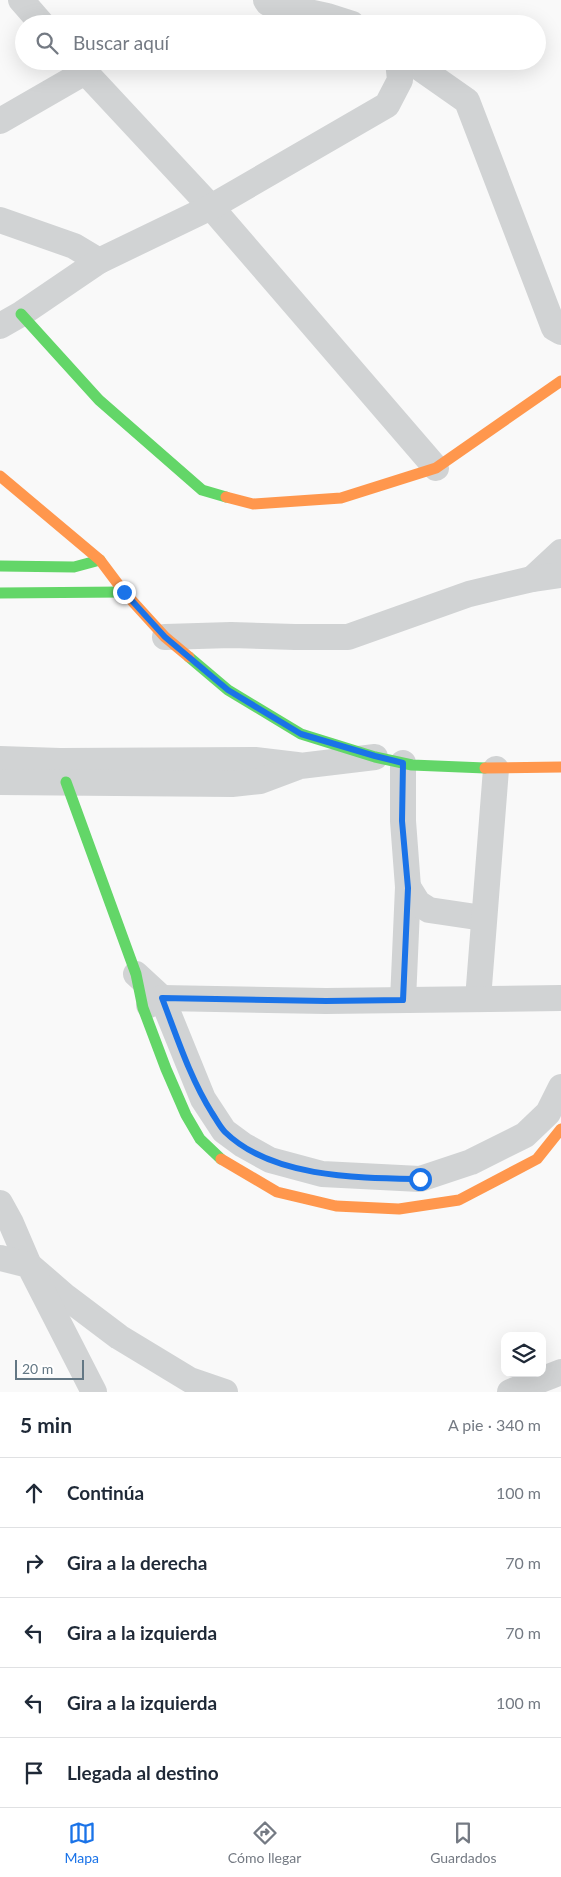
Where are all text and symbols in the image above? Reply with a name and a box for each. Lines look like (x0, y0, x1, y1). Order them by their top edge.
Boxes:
search box (15, 15, 546, 70)
icon: search (33, 29, 61, 57)
text: Buscar aquí (73, 31, 169, 54)
route end (113, 581, 136, 604)
route start (409, 1168, 432, 1191)
map controls (501, 1332, 546, 1377)
button: layers (501, 1332, 546, 1377)
scale bar (15, 1357, 84, 1380)
text: 20 m (22, 1360, 53, 1377)
text: 5 min (20, 1412, 72, 1437)
text: A pie · 340 m (448, 1415, 541, 1434)
icon: ahead (20, 1479, 48, 1507)
text: Continúa (67, 1481, 144, 1504)
text: 100 m (496, 1483, 541, 1502)
icon: right (20, 1549, 48, 1577)
text: Gira a la derecha (67, 1551, 207, 1574)
text: 70 m (505, 1553, 541, 1572)
icon: left (20, 1619, 48, 1647)
text: Gira a la izquierda (67, 1621, 217, 1644)
text: 70 m (505, 1623, 541, 1642)
icon: left (20, 1689, 48, 1717)
text: Gira a la izquierda (67, 1691, 217, 1714)
text: 100 m (496, 1693, 541, 1712)
icon: arrive (20, 1759, 48, 1787)
text: Llegada al destino (67, 1761, 219, 1784)
tab: Mapa (64, 1819, 99, 1866)
tab: Cómo llegar (228, 1819, 301, 1866)
tab: Guardados (430, 1819, 497, 1866)

